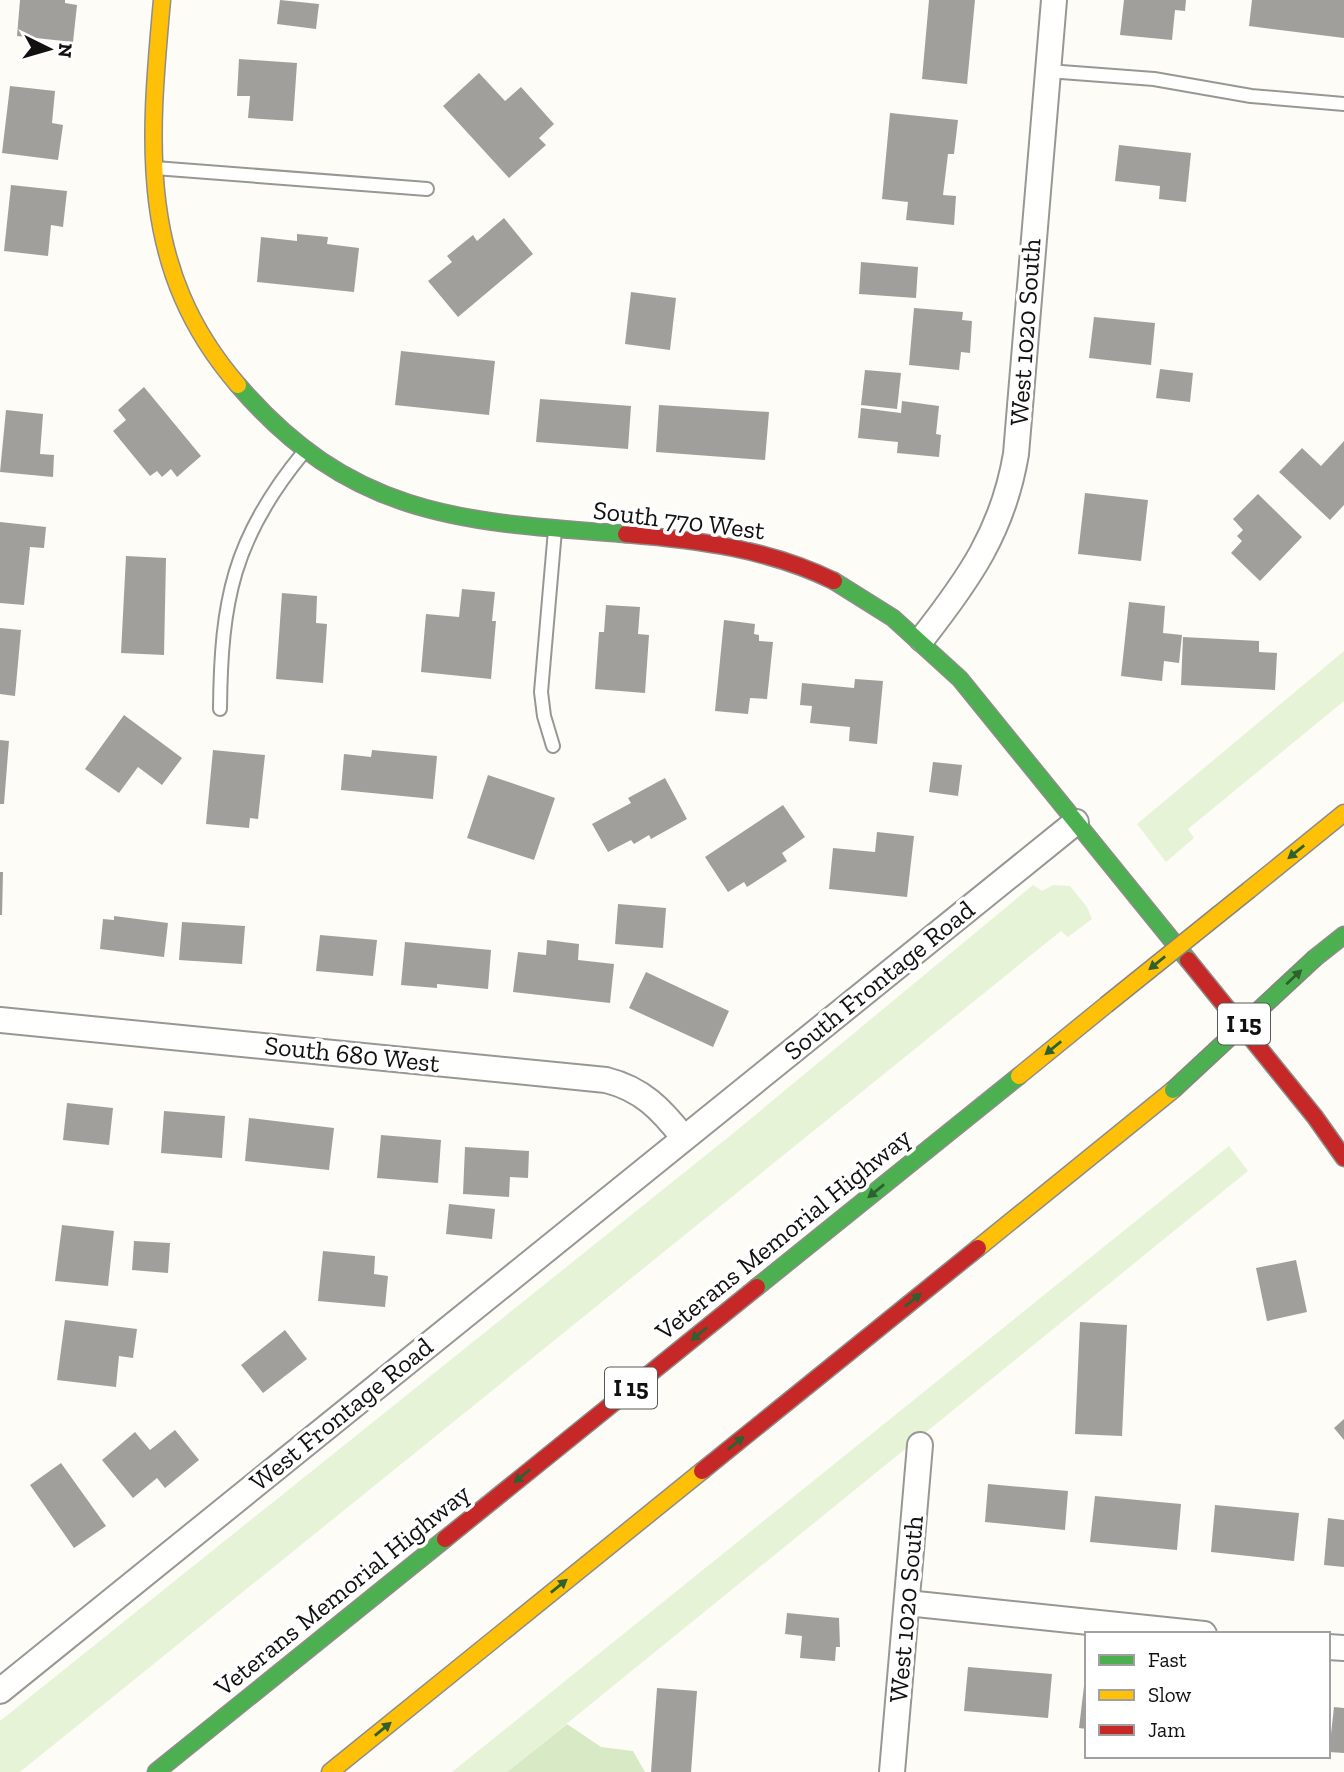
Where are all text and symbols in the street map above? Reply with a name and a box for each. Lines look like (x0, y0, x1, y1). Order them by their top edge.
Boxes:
north arrow (14, 14, 84, 84)
text: N (53, 42, 78, 59)
street label: West 1020 South (1002, 237, 1048, 427)
street label: South 770 West (591, 494, 767, 546)
one-way arrow (1288, 844, 1306, 859)
street label: South Frontage Road (777, 893, 981, 1067)
one-way arrow (1149, 956, 1167, 971)
one-way arrow (1285, 969, 1302, 985)
road number: I 15 (1218, 1004, 1270, 1044)
street label: South 680 West (263, 1029, 441, 1079)
one-way arrow (1044, 1040, 1062, 1055)
street label: Veterans Memorial Highway (648, 1121, 918, 1348)
one-way arrow (867, 1183, 885, 1198)
one-way arrow (904, 1292, 922, 1307)
one-way arrow (690, 1326, 708, 1341)
street label: West Frontage Road (243, 1330, 439, 1498)
road number: I 15 (605, 1368, 657, 1408)
one-way arrow (728, 1436, 745, 1451)
one-way arrow (513, 1469, 531, 1484)
street label: Veterans Memorial Highway (207, 1477, 477, 1704)
street label: West 1020 South (882, 1514, 930, 1704)
one-way arrow (551, 1579, 568, 1594)
legend (1085, 1632, 1330, 1758)
text: Fast (1148, 1647, 1187, 1672)
text: Slow (1148, 1682, 1191, 1707)
text: Jam (1148, 1717, 1185, 1742)
one-way arrow (374, 1722, 391, 1737)

